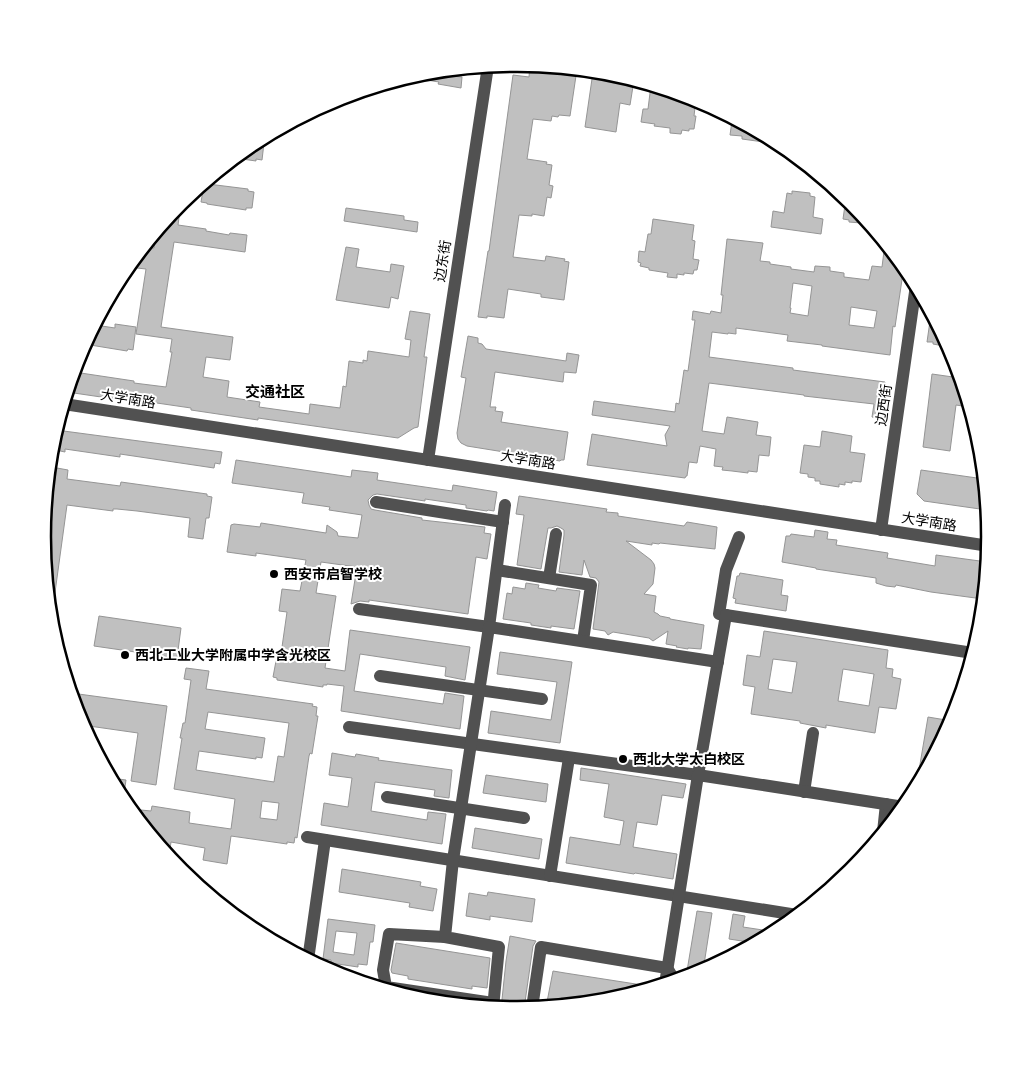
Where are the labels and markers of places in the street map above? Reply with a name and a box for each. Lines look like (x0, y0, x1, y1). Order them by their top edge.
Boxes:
place label: 西安市启智学校 (284, 566, 382, 583)
marker: 西安市启智学校 (268, 568, 280, 580)
place label: 西北工业大学附属中学含光校区 (135, 647, 331, 664)
marker: 西北工业大学附属中学含光校区 (119, 649, 131, 661)
place label: 西北大学太白校区 (633, 751, 745, 768)
marker: 西北大学太白校区 (617, 753, 629, 765)

